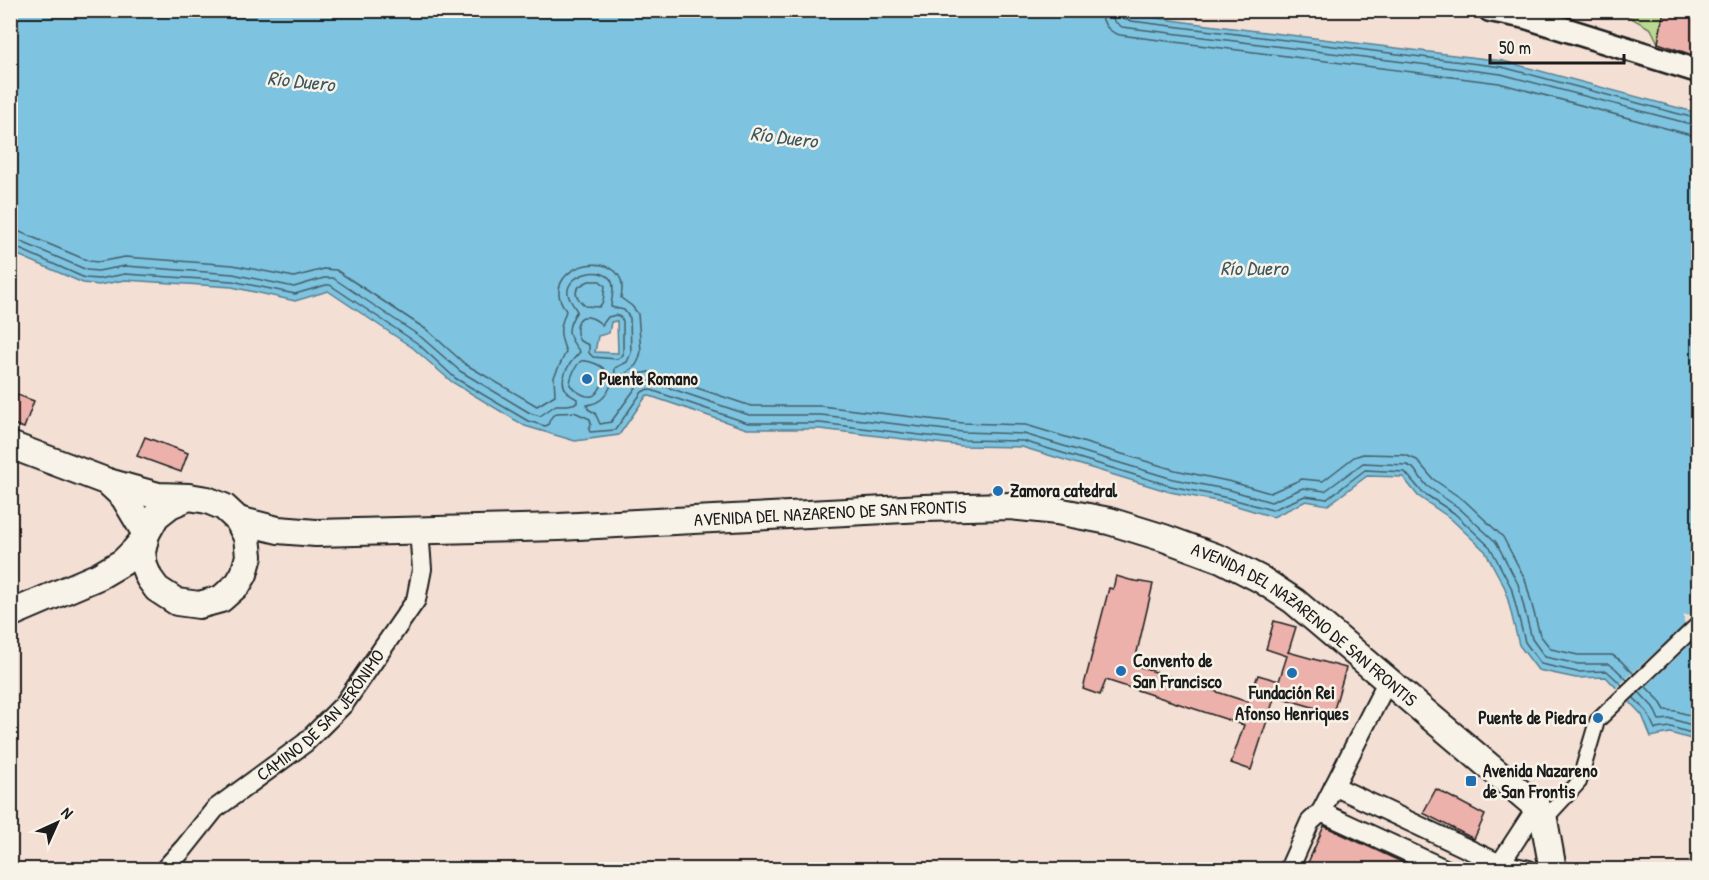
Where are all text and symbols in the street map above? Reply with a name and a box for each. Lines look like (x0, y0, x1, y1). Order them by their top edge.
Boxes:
scale bar (1490, 27, 1624, 65)
text: 50 m (1499, 35, 1531, 60)
water label: Río Duero (266, 64, 338, 98)
water label: Río Duero (749, 119, 821, 154)
water label: Río Duero (1220, 254, 1290, 281)
place label: Puente Romano (599, 366, 699, 391)
marker: Puente Romano (580, 372, 594, 386)
place label: Zamora catedral (1010, 478, 1118, 503)
marker: Zamora catedral (991, 484, 1005, 498)
street label: AVENIDA DEL NAZARENO DE SAN FRONTIS (693, 494, 967, 532)
street label: AVENIDA DEL NAZARENO DE SAN FRONTIS (1188, 536, 1423, 712)
street label: CAMINO DE SAN JERÓNIMO (251, 644, 390, 787)
place label: Convento de San Francisco (1133, 648, 1222, 694)
marker: Convento de San Francisco (1114, 664, 1128, 678)
marker: Fundación Rei Afonso Henriques (1285, 666, 1299, 680)
place label: Fundación Rei Afonso Henriques (1235, 680, 1349, 727)
place label: Puente de Piedra (1478, 705, 1587, 730)
marker: Puente de Piedra (1591, 711, 1605, 725)
place label: Avenida Nazareno de San Frontis (1483, 758, 1598, 804)
marker: Avenida Nazareno de San Frontis (1464, 774, 1478, 788)
north arrow (27, 793, 87, 853)
text: N (57, 802, 79, 824)

